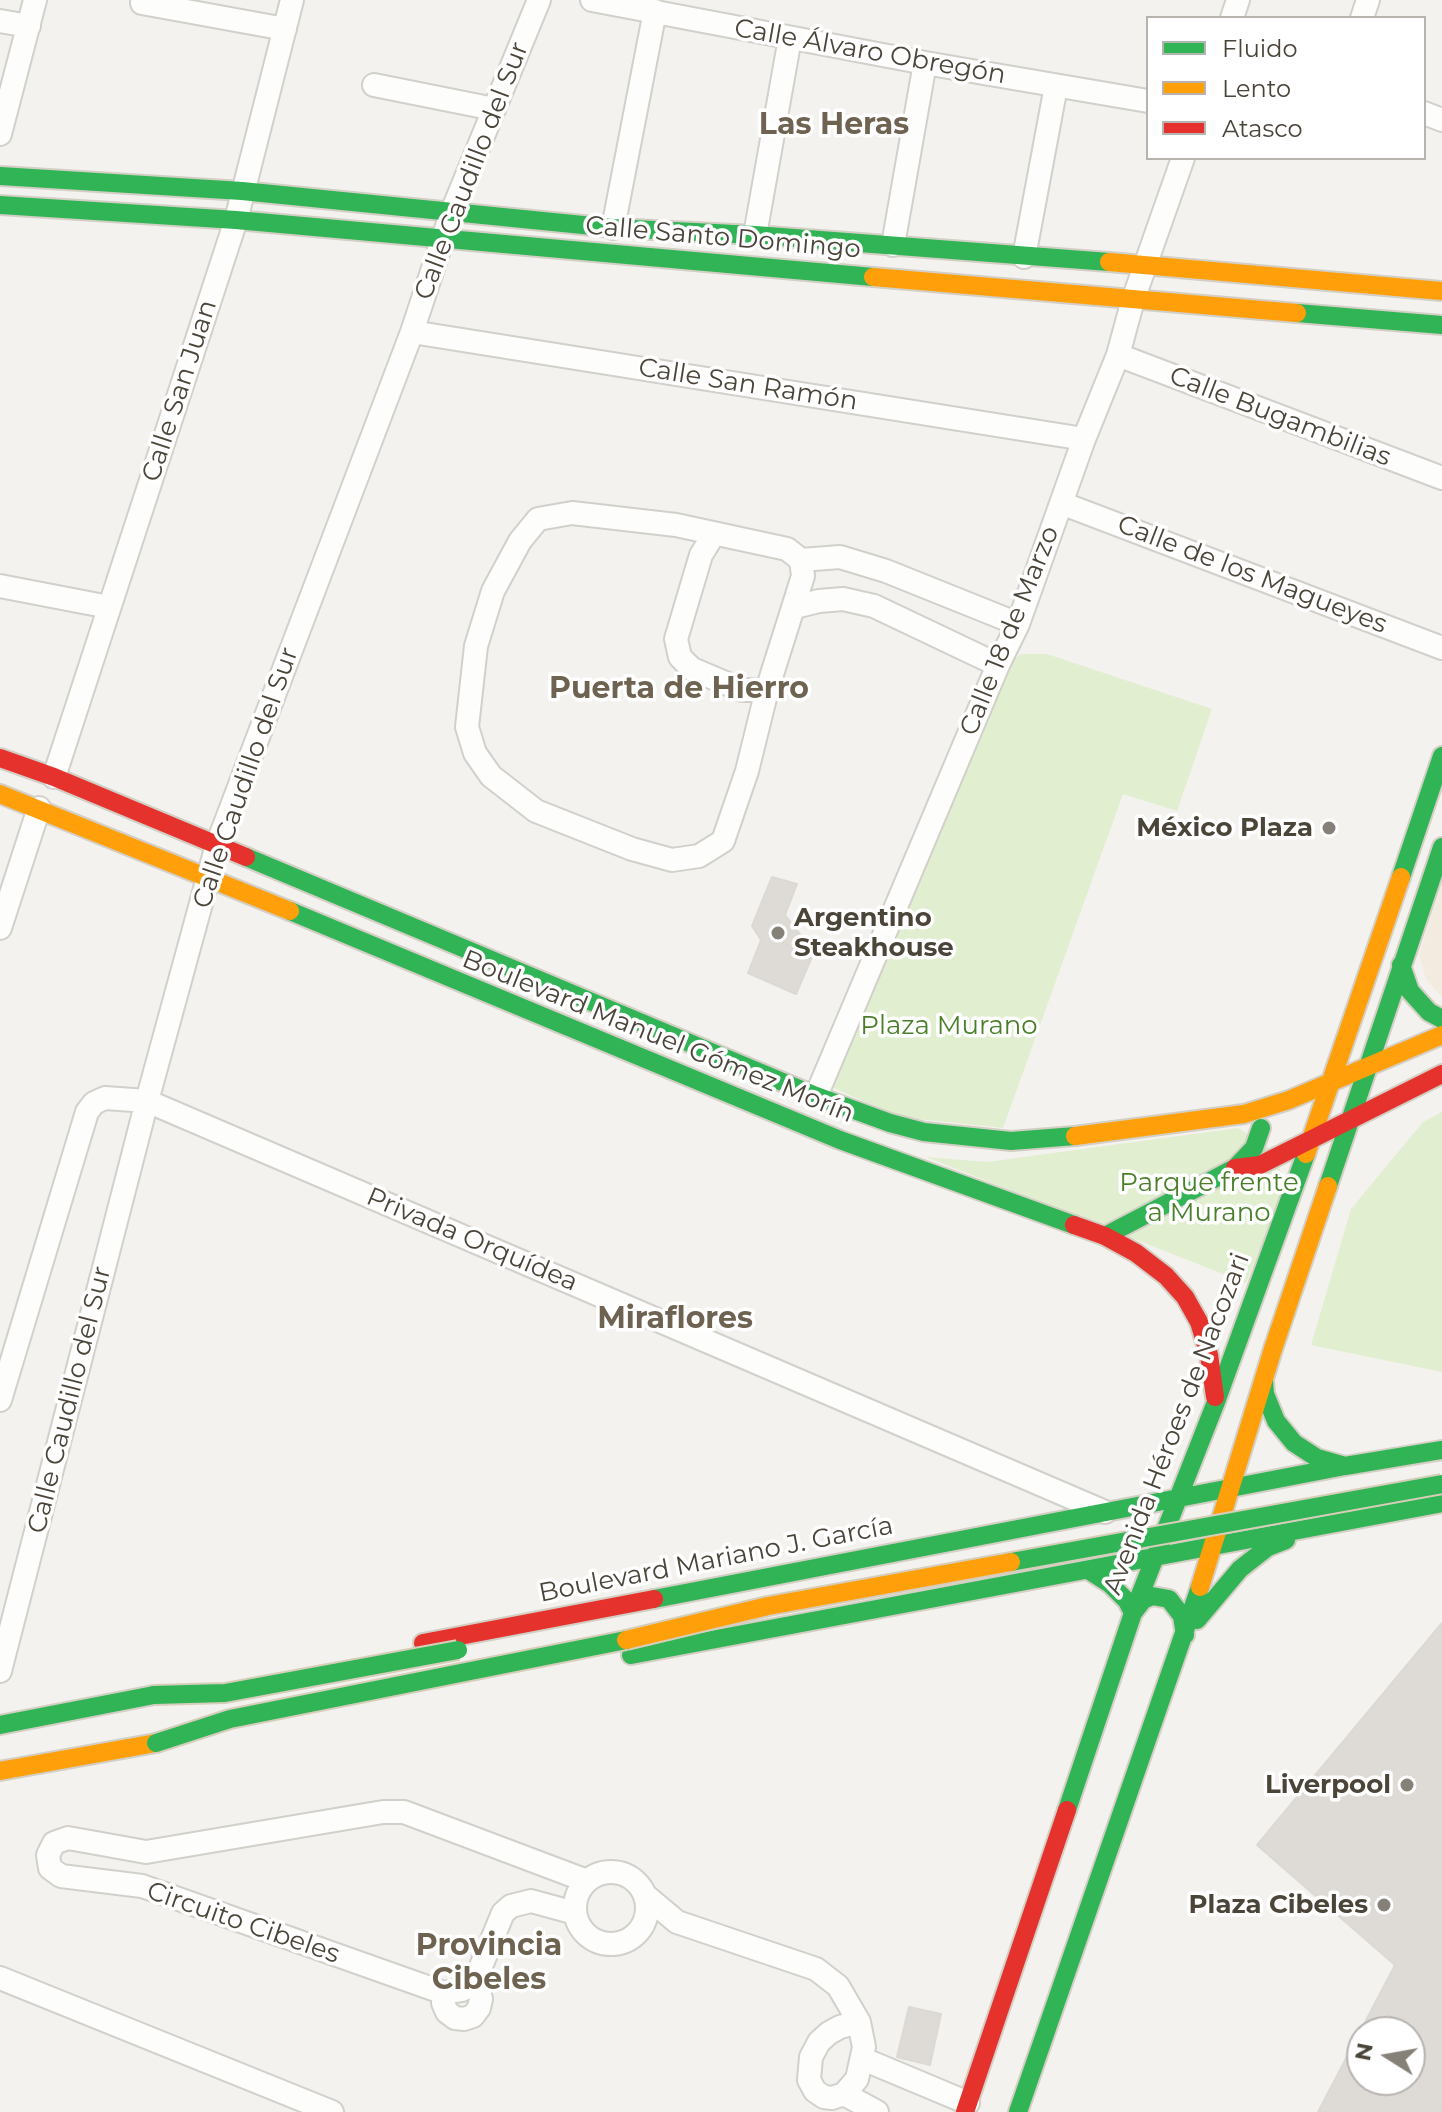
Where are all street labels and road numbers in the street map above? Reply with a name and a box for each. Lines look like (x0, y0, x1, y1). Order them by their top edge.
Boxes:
street label: Calle Álvaro Obregón (732, 13, 1008, 91)
street label: Calle Caudillo del Sur (408, 38, 536, 304)
street label: Calle Santo Domingo (584, 210, 862, 266)
street label: Calle San Juan (136, 296, 224, 486)
street label: Calle San Ramón (636, 352, 860, 418)
street label: Calle Bugambilias (1165, 360, 1395, 474)
street label: Calle de los Magueyes (1113, 509, 1391, 641)
street label: Calle 18 de Marzo (954, 522, 1066, 740)
street label: Calle Caudillo del Sur (187, 643, 305, 913)
street label: Boulevard Manuel Gómez Morín (458, 944, 858, 1130)
street label: Privada Orquídea (362, 1181, 582, 1299)
street label: Avenida Héroes de Nacozari (1097, 1249, 1257, 1599)
street label: Calle Caudillo del Sur (22, 1263, 118, 1537)
street label: Boulevard Mariano J. García (536, 1510, 896, 1610)
street label: Circuito Cibeles (143, 1875, 343, 1971)

